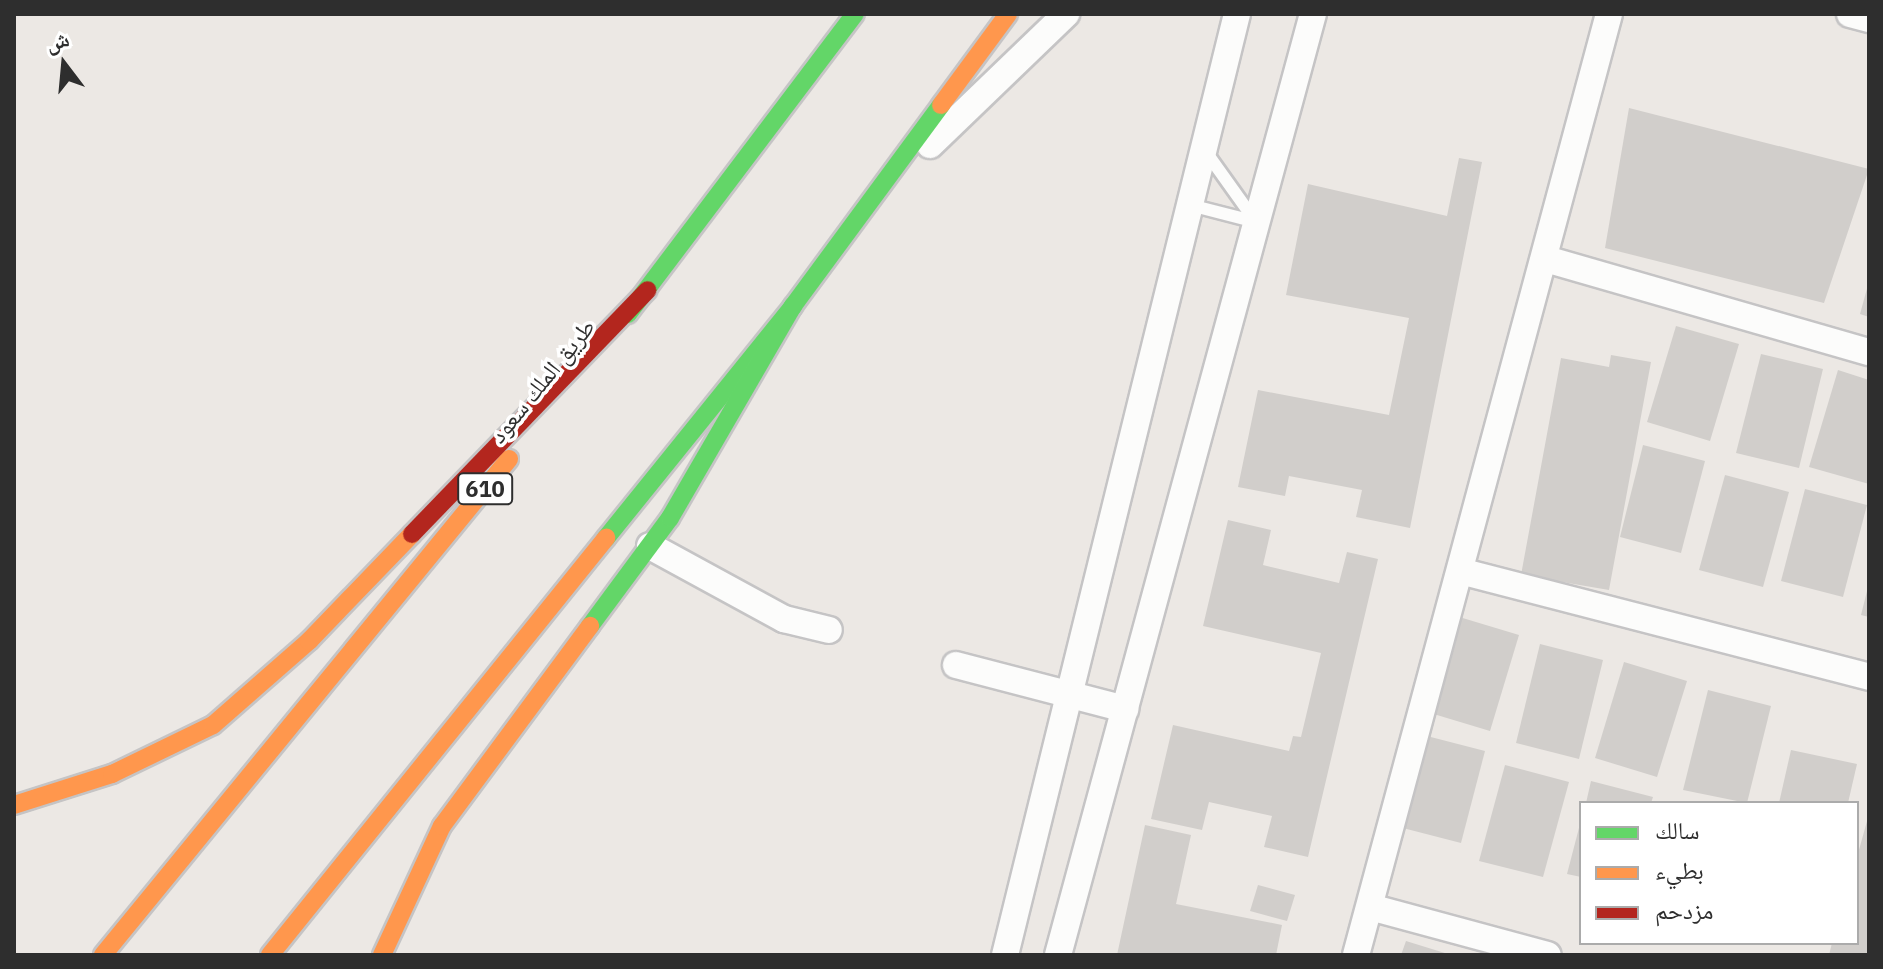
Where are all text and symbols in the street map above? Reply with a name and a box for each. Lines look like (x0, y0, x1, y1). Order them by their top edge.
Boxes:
text: ش (42, 23, 72, 58)
north arrow (24, 24, 104, 104)
street label: طريق الملك سعود (483, 313, 601, 449)
road number: 610 (457, 471, 513, 507)
legend (1579, 801, 1859, 945)
text: سالك (1655, 814, 1700, 846)
text: بطيء (1655, 854, 1704, 886)
text: مزدحم (1655, 894, 1714, 926)

